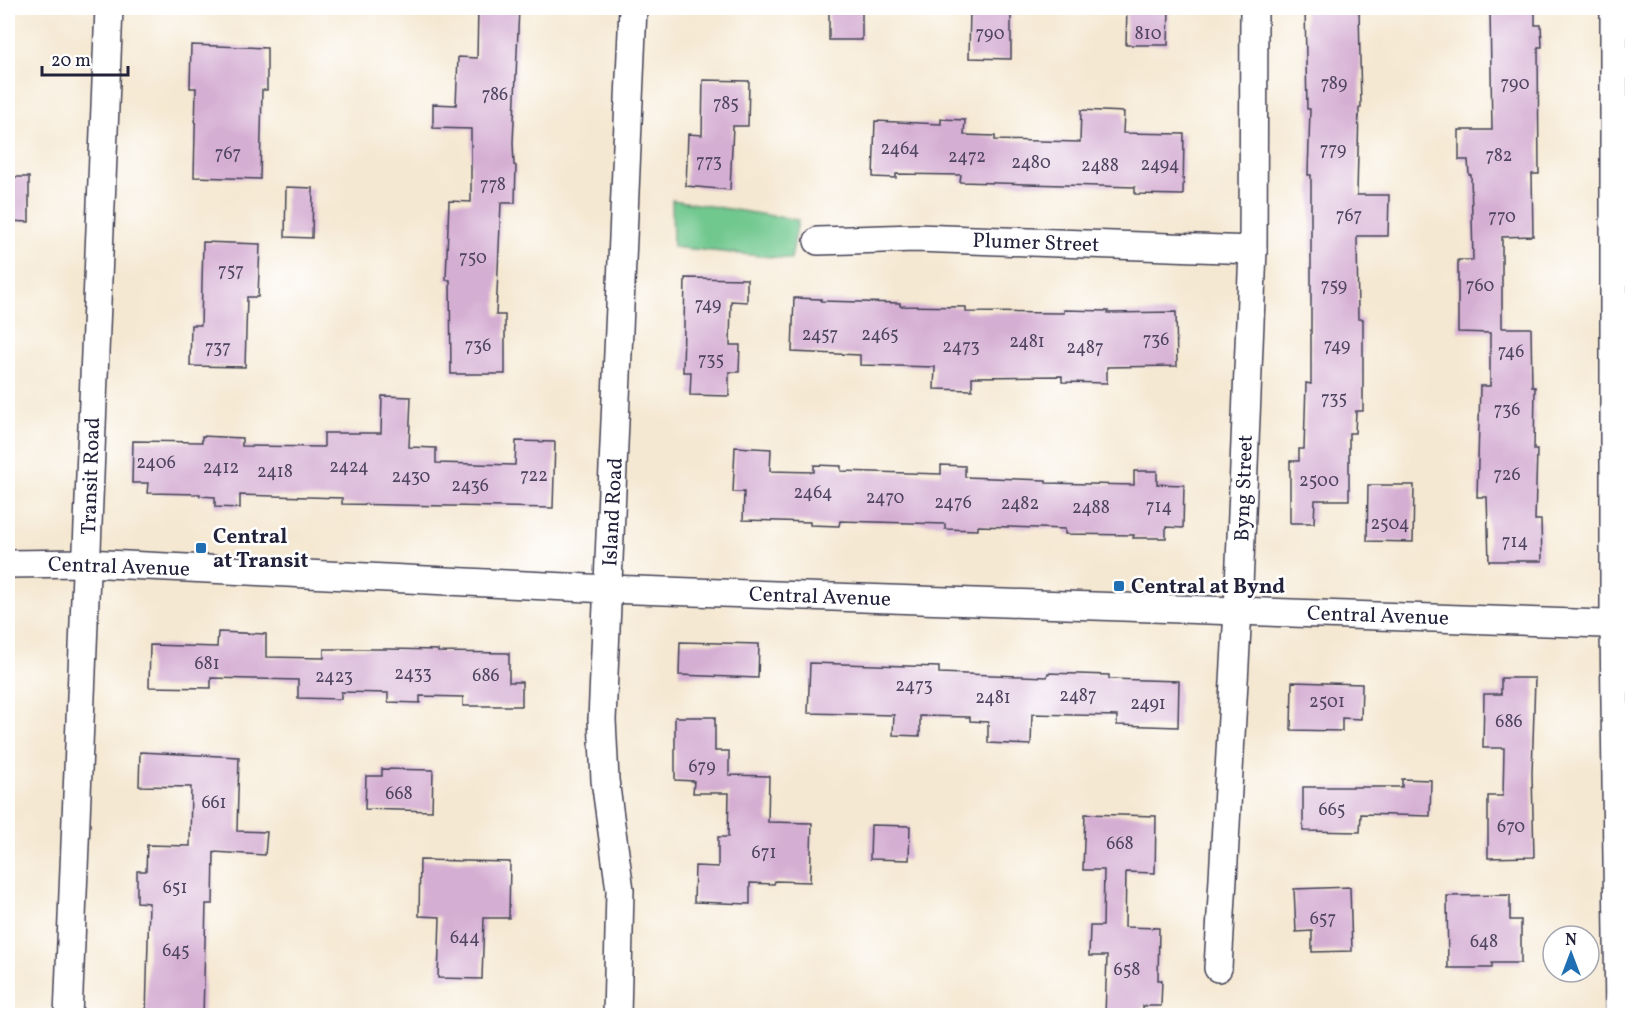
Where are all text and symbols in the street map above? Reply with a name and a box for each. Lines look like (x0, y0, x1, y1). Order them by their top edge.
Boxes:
house number: 790 (975, 22, 1005, 47)
house number: 810 (1135, 22, 1162, 47)
scale bar (42, 39, 128, 77)
text: 20 m (51, 49, 91, 74)
house number: 789 (1321, 72, 1347, 97)
house number: 790 (1500, 72, 1530, 97)
house number: 786 (482, 83, 508, 108)
house number: 785 (713, 92, 739, 117)
house number: 2464 (880, 137, 920, 162)
house number: 779 (1320, 138, 1346, 163)
house number: 767 (215, 142, 241, 167)
house number: 782 (1486, 144, 1513, 169)
house number: 2472 (948, 145, 986, 170)
house number: 773 (696, 150, 722, 175)
house number: 2480 (1011, 151, 1051, 176)
house number: 2494 (1141, 153, 1179, 178)
house number: 2488 (1081, 154, 1119, 179)
house number: 778 (480, 173, 506, 198)
house number: 767 (1336, 204, 1362, 229)
house number: 770 (1488, 205, 1516, 230)
street label: Plumer Street (972, 227, 1100, 260)
house number: 750 (459, 246, 487, 271)
house number: 757 (218, 259, 244, 284)
house number: 759 (1321, 274, 1347, 299)
house number: 760 (1466, 274, 1495, 299)
house number: 749 (695, 293, 721, 318)
house number: 2457 (802, 323, 838, 348)
house number: 2465 (861, 323, 899, 348)
house number: 736 (1143, 328, 1169, 353)
house number: 2481 (1009, 330, 1045, 355)
house number: 736 (465, 334, 491, 359)
house number: 749 (1324, 334, 1350, 359)
house number: 2473 (942, 335, 980, 360)
house number: 737 (205, 336, 231, 361)
house number: 2487 (1066, 336, 1104, 361)
house number: 746 (1498, 340, 1524, 365)
house number: 735 (698, 348, 724, 373)
house number: 735 (1321, 387, 1347, 412)
house number: 736 (1494, 398, 1520, 423)
street label: Transit Road (75, 417, 108, 535)
street label: Byng Street (1228, 434, 1261, 542)
house number: 2406 (136, 451, 176, 476)
house number: 2424 (329, 455, 369, 480)
house number: 2412 (203, 456, 239, 481)
street label: Island Road (596, 457, 631, 567)
house number: 2418 (257, 460, 293, 485)
house number: 726 (1493, 463, 1521, 488)
house number: 722 (520, 464, 548, 489)
house number: 2430 (392, 465, 431, 490)
house number: 2500 (1299, 469, 1339, 494)
house number: 2436 (451, 474, 489, 499)
house number: 2464 (793, 481, 833, 506)
house number: 2470 (866, 486, 905, 511)
house number: 2476 (934, 491, 972, 516)
house number: 2482 (1001, 492, 1039, 517)
house number: 714 (1146, 495, 1172, 520)
house number: 2488 (1072, 496, 1110, 521)
house number: 2504 (1370, 512, 1410, 537)
place label: Central at Transit (213, 523, 309, 576)
house number: 714 (1502, 530, 1528, 555)
marker: Central at Transit (194, 541, 208, 555)
street label: Central Avenue (47, 551, 190, 584)
place label: Central at Bynd (1131, 573, 1285, 602)
marker: Central at Bynd (1112, 579, 1126, 593)
street label: Central Avenue (748, 581, 891, 614)
street label: Central Avenue (1306, 600, 1449, 633)
house number: 681 (194, 652, 220, 677)
house number: 2433 (394, 662, 432, 687)
house number: 686 (472, 664, 500, 689)
house number: 2423 (315, 665, 353, 690)
house number: 2473 (895, 674, 933, 699)
house number: 2487 (1059, 684, 1097, 709)
house number: 2481 (975, 686, 1011, 711)
house number: 2501 (1309, 690, 1345, 715)
house number: 2491 (1130, 692, 1166, 717)
house number: 686 (1495, 710, 1523, 735)
house number: 679 (689, 755, 716, 780)
house number: 668 (385, 782, 413, 807)
house number: 661 (201, 791, 227, 816)
house number: 665 (1319, 798, 1345, 823)
house number: 670 (1497, 815, 1525, 840)
house number: 668 (1106, 832, 1134, 857)
house number: 671 (752, 841, 776, 866)
house number: 651 (163, 876, 187, 901)
house number: 657 (1310, 907, 1336, 932)
north arrow (1541, 924, 1601, 984)
house number: 644 (450, 926, 480, 951)
house number: 648 (1470, 930, 1498, 955)
text: N (1565, 930, 1577, 952)
house number: 645 (162, 939, 190, 964)
house number: 658 (1114, 958, 1140, 983)

